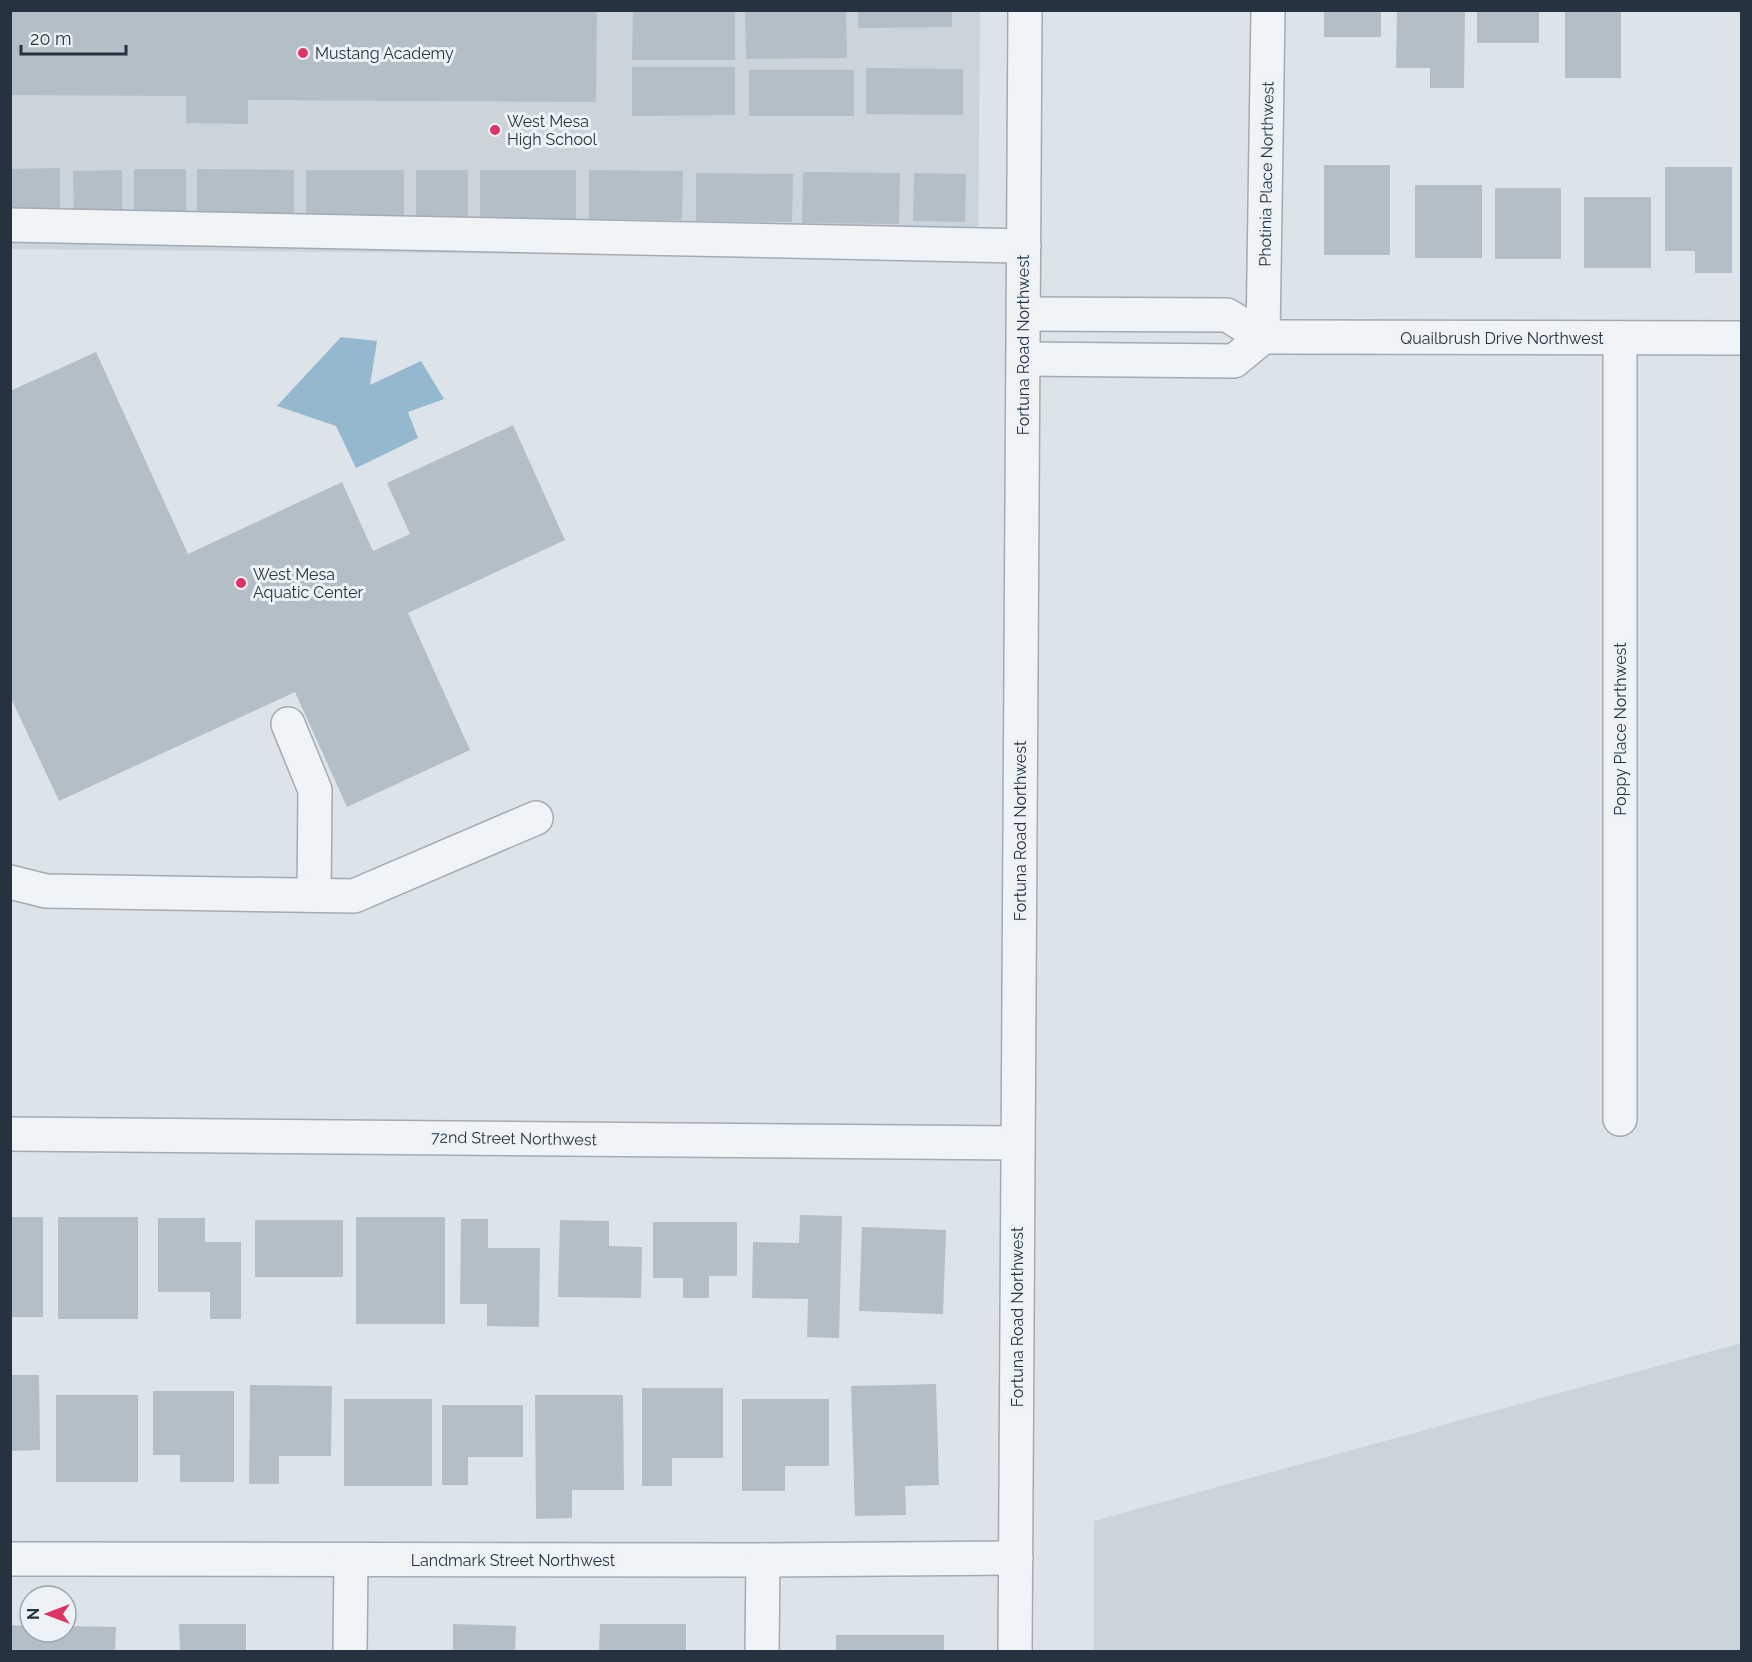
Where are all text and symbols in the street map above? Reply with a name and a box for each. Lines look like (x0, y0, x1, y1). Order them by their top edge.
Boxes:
scale bar (21, 18, 126, 56)
text: 20 m (30, 28, 72, 49)
place label: Mustang Academy (315, 44, 454, 63)
marker: Mustang Academy (296, 46, 310, 60)
street label: Photinia Place Northwest (1255, 81, 1278, 267)
place label: West Mesa High School (507, 112, 597, 149)
marker: West Mesa High School (488, 123, 502, 137)
street label: Fortuna Road Northwest (1014, 254, 1033, 435)
street label: Quailbrush Drive Northwest (1400, 329, 1604, 348)
place label: West Mesa Aquatic Center (253, 565, 364, 602)
marker: West Mesa Aquatic Center (234, 576, 248, 590)
street label: Poppy Place Northwest (1611, 642, 1630, 816)
street label: Fortuna Road Northwest (1011, 740, 1030, 921)
street label: 72nd Street Northwest (431, 1128, 598, 1149)
street label: Fortuna Road Northwest (1008, 1226, 1027, 1407)
street label: Landmark Street Northwest (411, 1551, 616, 1570)
north arrow (18, 1584, 78, 1644)
text: N (24, 1608, 43, 1620)

